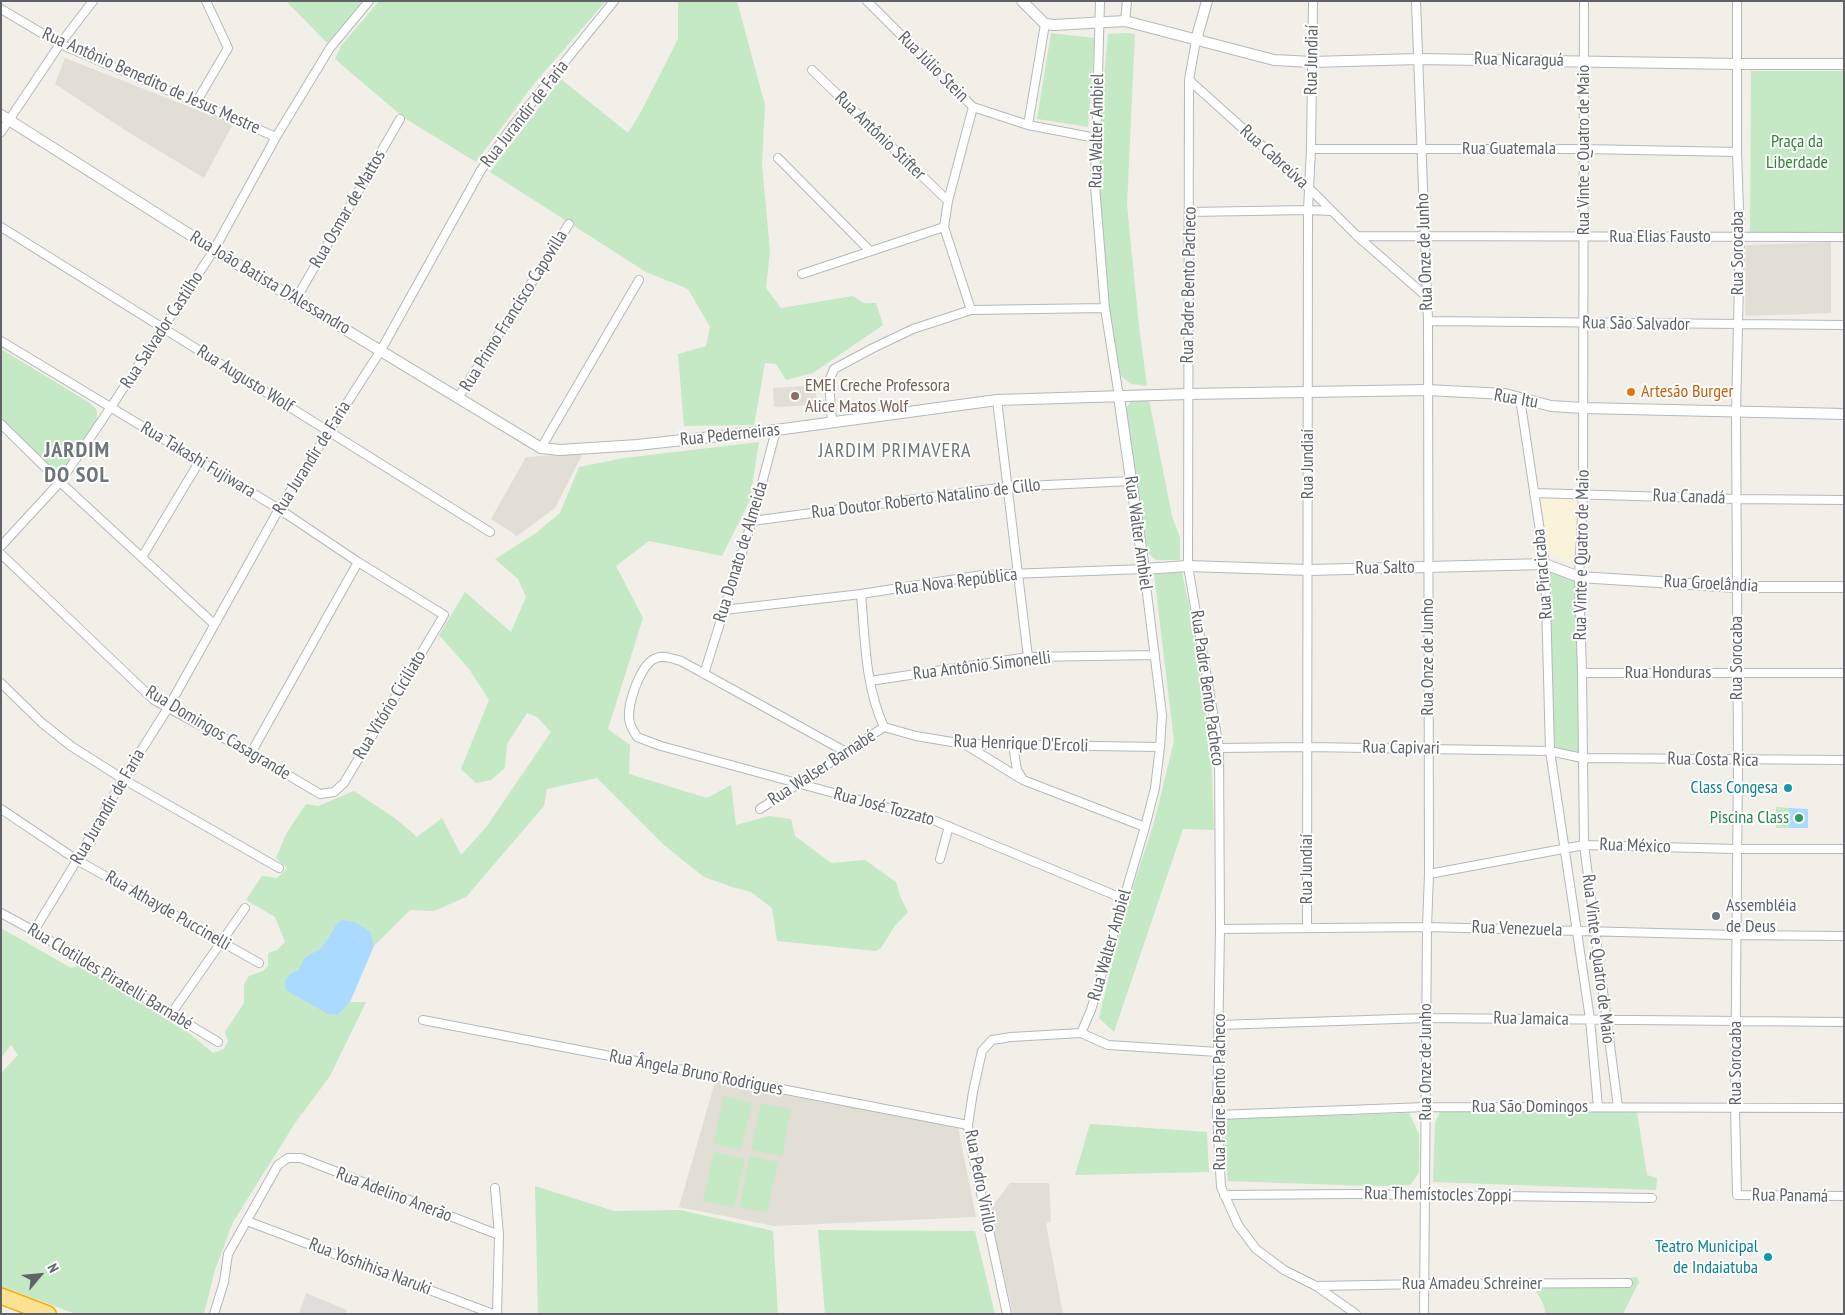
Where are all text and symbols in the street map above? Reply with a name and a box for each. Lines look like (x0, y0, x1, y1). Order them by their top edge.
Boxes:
street label: Rua Antônio Benedito de Jesus Mestre (39, 23, 263, 139)
street label: Rua Jundiaí (1301, 25, 1323, 95)
street label: Rua Júlio Stein (893, 27, 973, 107)
street label: Rua Nicaraguá (1474, 48, 1564, 72)
street label: Rua Jurandir de Faria (477, 56, 573, 172)
street label: Rua Vinte e Quatro de Maio (1573, 65, 1595, 235)
street label: Rua Walter Ambiel (1085, 73, 1109, 189)
street label: Rua Antônio Stifter (830, 87, 930, 185)
street label: Rua Cabreúva (1235, 121, 1313, 193)
park label: Praça da Liberdade (1766, 131, 1828, 173)
street label: Rua Guatemala (1462, 138, 1556, 160)
street label: Rua Osmar de Mattos (306, 146, 390, 272)
street label: Rua Onze de Junho (1412, 193, 1438, 311)
street label: Rua Padre Bento Pacheco (1177, 206, 1201, 364)
street label: Rua Sorocaba (1727, 211, 1749, 295)
street label: Rua Primo Francisco Capovilla (456, 226, 572, 396)
street label: Rua Elias Fausto (1609, 226, 1711, 248)
street label: Rua João Batista D'Alessandro (186, 227, 354, 339)
street label: Rua Salvador Castilho (116, 267, 208, 393)
street label: Rua São Salvador (1582, 312, 1690, 336)
street label: Rua Augusto Wolf (193, 341, 297, 417)
place label: EMEI Creche Professora Alice Matos Wolf (805, 375, 950, 418)
place label: Artesão Burger (1641, 381, 1733, 403)
street label: Rua Itu (1492, 385, 1540, 413)
marker: Artesão Burger (1625, 386, 1637, 398)
marker: EMEI Creche Professora Alice Matos Wolf (789, 390, 801, 402)
street label: Rua Jurandir de Faria (268, 397, 356, 519)
street label: Rua Takashi Fujiwara (137, 417, 259, 503)
street label: Rua Pederneiras (679, 419, 781, 451)
street label: Rua Jundiaí (1297, 429, 1319, 499)
district label: JARDIM DO SOL (43, 438, 111, 490)
district label: JARDIM PRIMAVERA (816, 439, 974, 463)
street label: Rua Vinte e Quatro de Maio (1570, 469, 1594, 641)
street label: Rua Doutor Roberto Natalino de Cillo (810, 474, 1042, 524)
street label: Rua Walter Ambiel (1119, 475, 1157, 591)
street label: Rua Donato de Almeida (709, 479, 773, 625)
street label: Rua Canadá (1652, 485, 1726, 509)
street label: Rua Piracicaba (1528, 528, 1558, 620)
street label: Rua Salto (1355, 557, 1415, 579)
street label: Rua Nova República (894, 564, 1018, 600)
street label: Rua Groelândia (1663, 571, 1759, 597)
street label: Rua Onze de Junho (1417, 598, 1439, 716)
street label: Rua Padre Bento Pacheco (1185, 609, 1229, 767)
street label: Rua Sorocaba (1726, 616, 1748, 700)
street label: Rua Vitório Ciciliato (349, 647, 431, 763)
street label: Rua Antônio Simonelli (912, 647, 1052, 685)
street label: Rua Honduras (1625, 662, 1711, 684)
street label: Rua Domingos Casagrande (142, 681, 294, 785)
street label: Rua Walser Barnabé (764, 725, 880, 811)
street label: Rua Henrique D'Ercoli (953, 731, 1089, 757)
street label: Rua Capivari (1362, 737, 1440, 759)
street label: Rua Jurandir de Faria (66, 745, 150, 869)
street label: Rua Costa Rica (1667, 748, 1759, 772)
place label: Class Congesa (1690, 777, 1778, 799)
marker: Class Congesa (1782, 782, 1794, 794)
street label: Rua José Tozzato (831, 783, 937, 831)
place label: Piscina Class (1710, 807, 1789, 829)
marker: Piscina Class (1793, 812, 1805, 824)
street label: Rua Jundiaí (1296, 834, 1318, 904)
street label: Rua México (1599, 834, 1671, 858)
street label: Rua Athayde Puccinelli (102, 866, 234, 956)
street label: Rua Vinte e Quatro de Maio (1577, 873, 1619, 1045)
street label: Rua Walter Ambiel (1084, 887, 1136, 1003)
place label: Assembléia de Deus (1726, 895, 1796, 938)
marker: Assembléia de Deus (1710, 910, 1722, 922)
street label: Rua Venezuela (1471, 917, 1563, 941)
street label: Rua Clotildes Piratelli Barnabé (23, 919, 197, 1035)
street label: Rua Onze de Junho (1415, 1003, 1437, 1121)
street label: Rua Jamaica (1493, 1008, 1569, 1030)
street label: Rua Padre Bento Pacheco (1209, 1014, 1231, 1170)
street label: Rua Sorocaba (1725, 1021, 1747, 1105)
street label: Rua Ângela Bruno Rodrigues (607, 1046, 785, 1100)
street label: Rua São Domingos (1472, 1096, 1588, 1118)
street label: Rua Pedro Virillo (959, 1128, 1001, 1234)
street label: Rua Adelino Anerão (333, 1163, 455, 1227)
street label: Rua Themístocles Zoppi (1364, 1183, 1512, 1207)
street label: Rua Panamá (1752, 1185, 1828, 1207)
street label: Rua Yoshihisa Naruki (306, 1234, 434, 1300)
place label: Teatro Municipal de Indaiatuba (1655, 1236, 1758, 1278)
north arrow (15, 1250, 65, 1300)
marker: Teatro Municipal de Indaiatuba (1762, 1251, 1774, 1263)
text: N (44, 1260, 63, 1276)
street label: Rua Amadeu Schreiner (1402, 1273, 1542, 1295)

